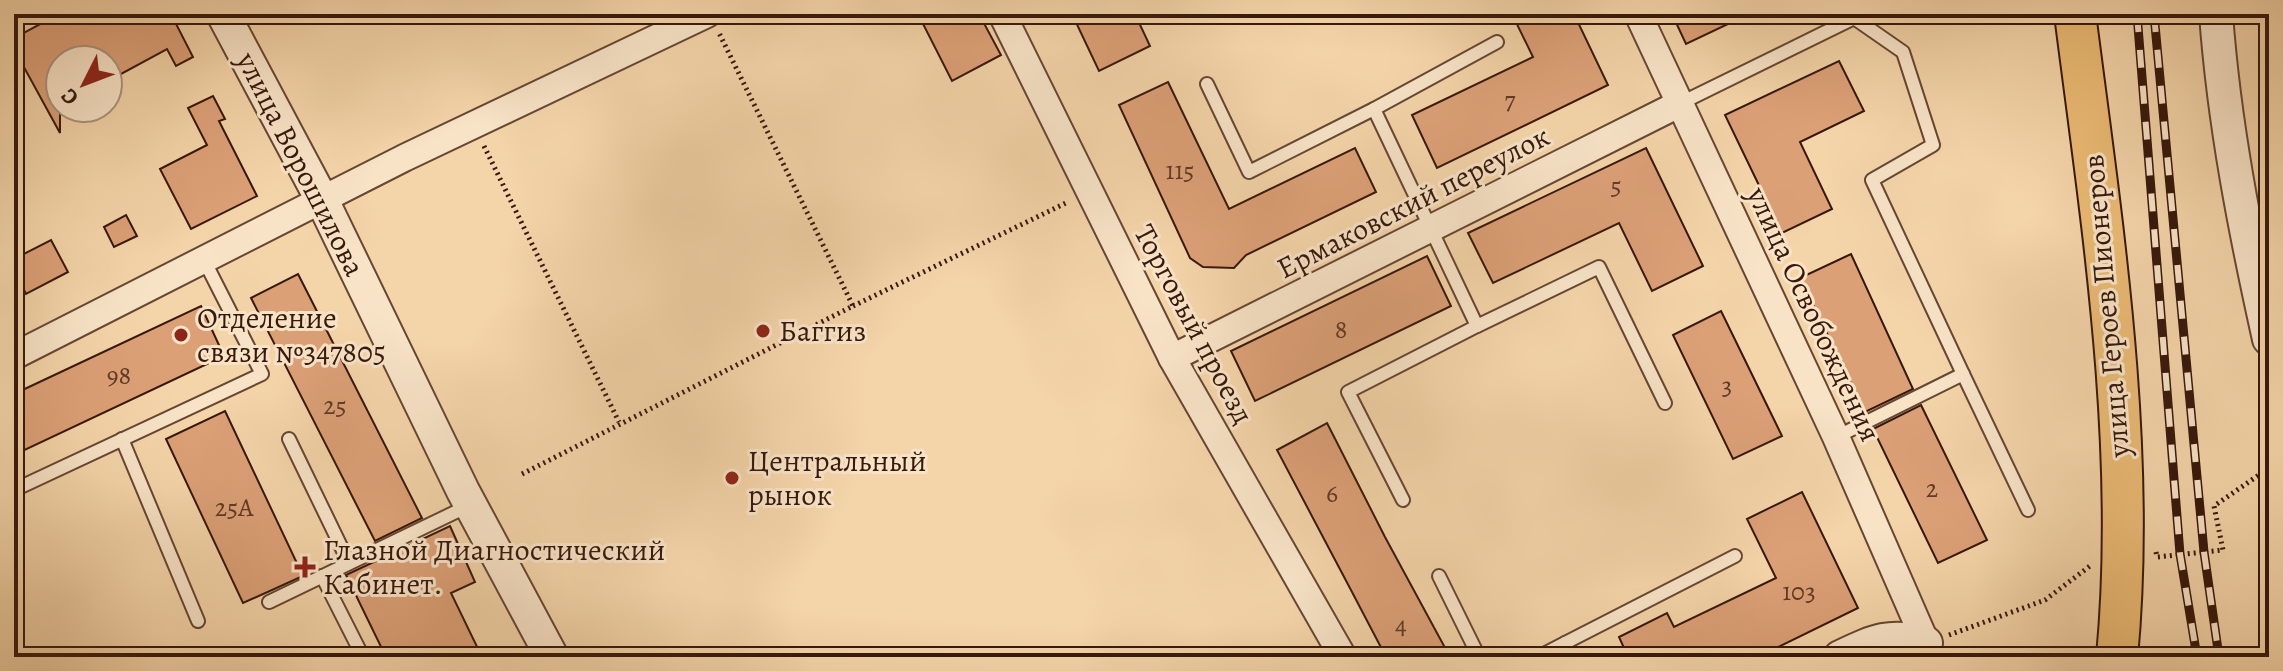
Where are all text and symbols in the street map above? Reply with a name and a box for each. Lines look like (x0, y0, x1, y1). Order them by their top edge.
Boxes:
north arrow (44, 44, 124, 124)
street label: улица Ворошилова (227, 44, 375, 283)
text: С (54, 82, 86, 112)
house number: 7 (1505, 83, 1516, 118)
street label: Ермаковский переулок (1270, 116, 1556, 288)
house number: 115 (1166, 153, 1194, 188)
street label: улица Героев Пионеров (2073, 153, 2139, 460)
house number: 5 (1610, 168, 1622, 203)
street label: улица Освобождения (1737, 179, 1891, 448)
street label: Торговый проезд (1125, 217, 1263, 431)
place label: Отделение связи №347805 (197, 298, 386, 372)
place label: Баггиз (779, 311, 866, 351)
house number: 8 (1335, 312, 1347, 347)
marker: Баггиз (754, 322, 772, 340)
marker: Отделение связи №347805 (172, 326, 190, 344)
house number: 98 (107, 358, 131, 393)
house number: 3 (1722, 368, 1732, 403)
house number: 25 (323, 388, 347, 423)
place label: Центральный рынок (748, 441, 926, 515)
marker: Центральный рынок (723, 469, 741, 487)
house number: 2 (1926, 471, 1938, 506)
house number: 6 (1326, 476, 1338, 511)
house number: 25А (215, 490, 254, 525)
place label: Глазной Диагностический Кабинет. (323, 530, 665, 604)
marker: Глазной Диагностический Кабинет. (294, 556, 316, 578)
house number: 103 (1782, 574, 1816, 609)
house number: 4 (1395, 608, 1407, 643)

